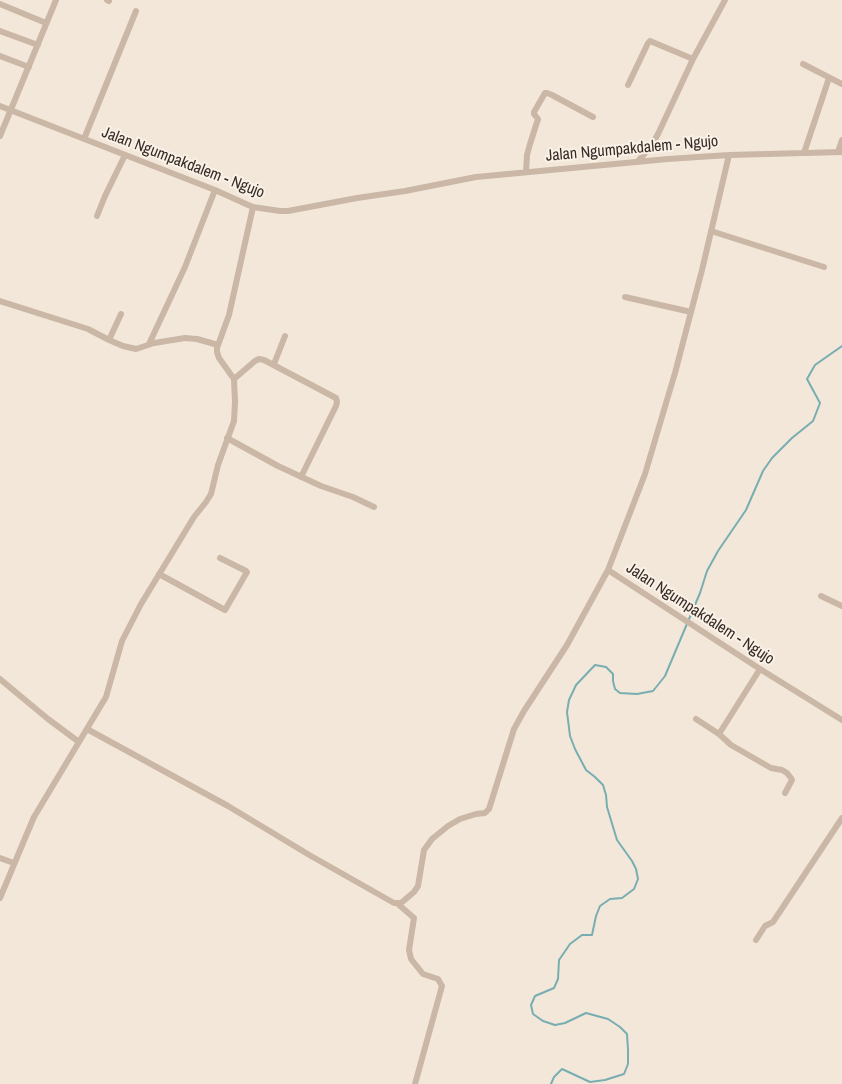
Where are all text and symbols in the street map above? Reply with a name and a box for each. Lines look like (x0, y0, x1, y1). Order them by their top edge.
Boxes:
street label: Jalan Ngumpakdalem - Ngujo (99, 123, 267, 203)
street label: Jalan Ngumpakdalem - Ngujo (545, 132, 719, 166)
street label: Jalan Ngumpakdalem - Ngujo (622, 559, 778, 669)

